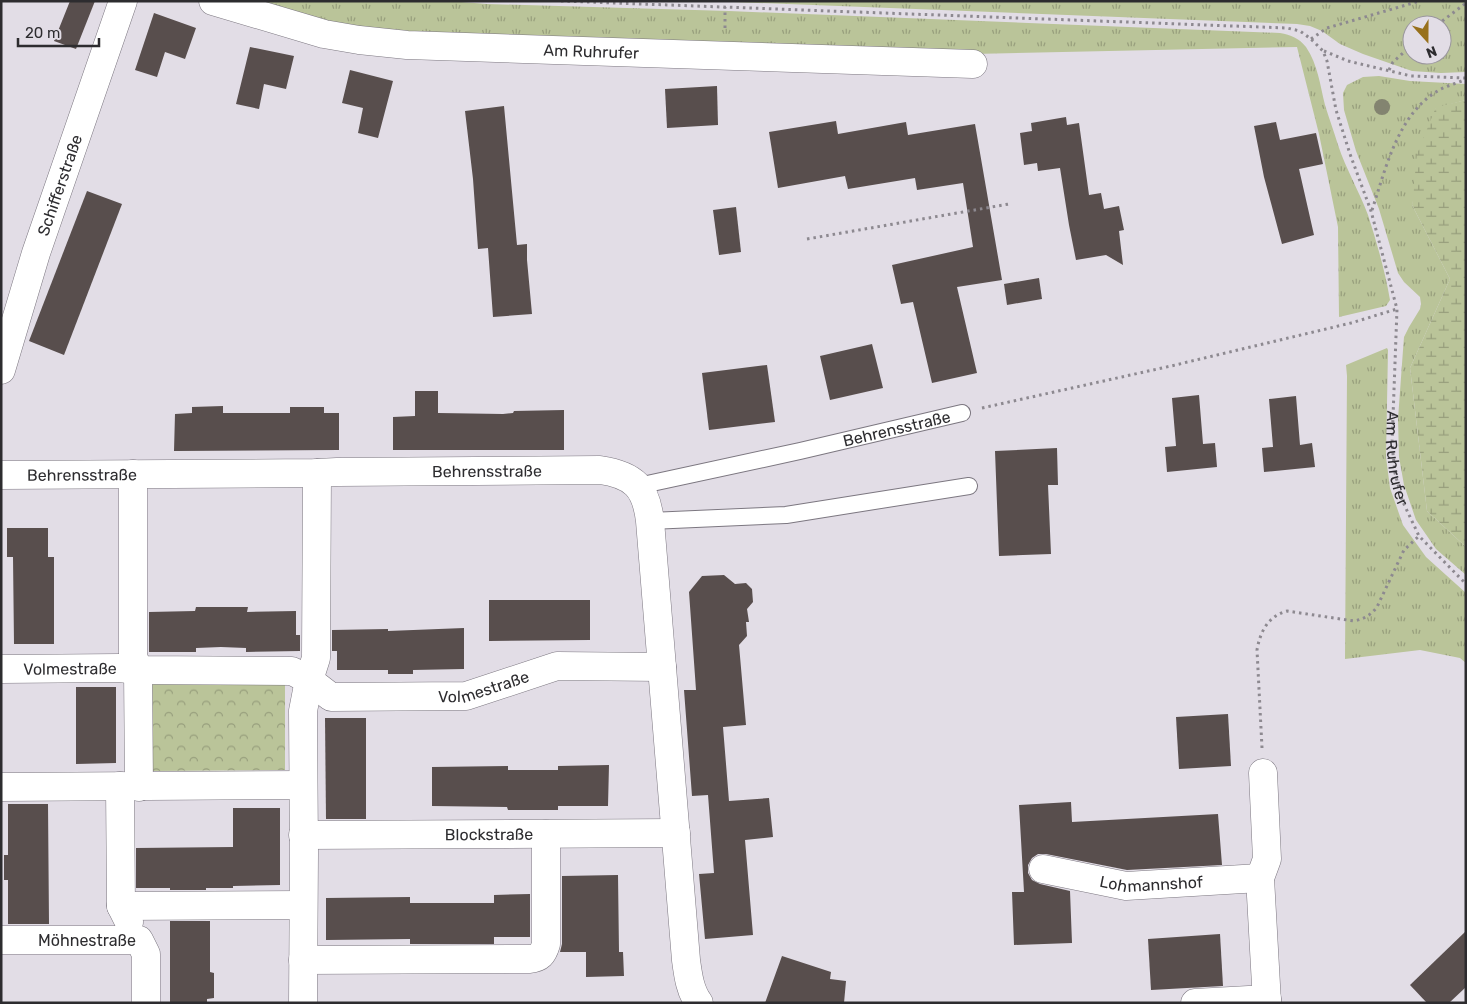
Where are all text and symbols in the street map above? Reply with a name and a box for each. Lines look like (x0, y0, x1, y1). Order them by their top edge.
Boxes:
scale bar (18, 15, 99, 47)
north arrow (1402, 15, 1452, 65)
text: 20 m (25, 24, 60, 42)
street label: Am Ruhrufer (543, 40, 639, 62)
text: N (1424, 42, 1439, 61)
street label: Schifferstraße (33, 132, 86, 238)
street label: Behrensstraße (841, 407, 952, 450)
street label: Am Ruhrufer (1382, 410, 1413, 509)
street label: Behrensstraße (432, 461, 542, 481)
street label: Behrensstraße (27, 465, 137, 484)
street label: Volmestraße (23, 659, 117, 678)
street label: Volmestraße (438, 666, 531, 707)
street label: Blockstraße (445, 824, 533, 844)
street label: Lohmannshof (1098, 871, 1204, 896)
street label: Möhnestraße (38, 931, 136, 950)

